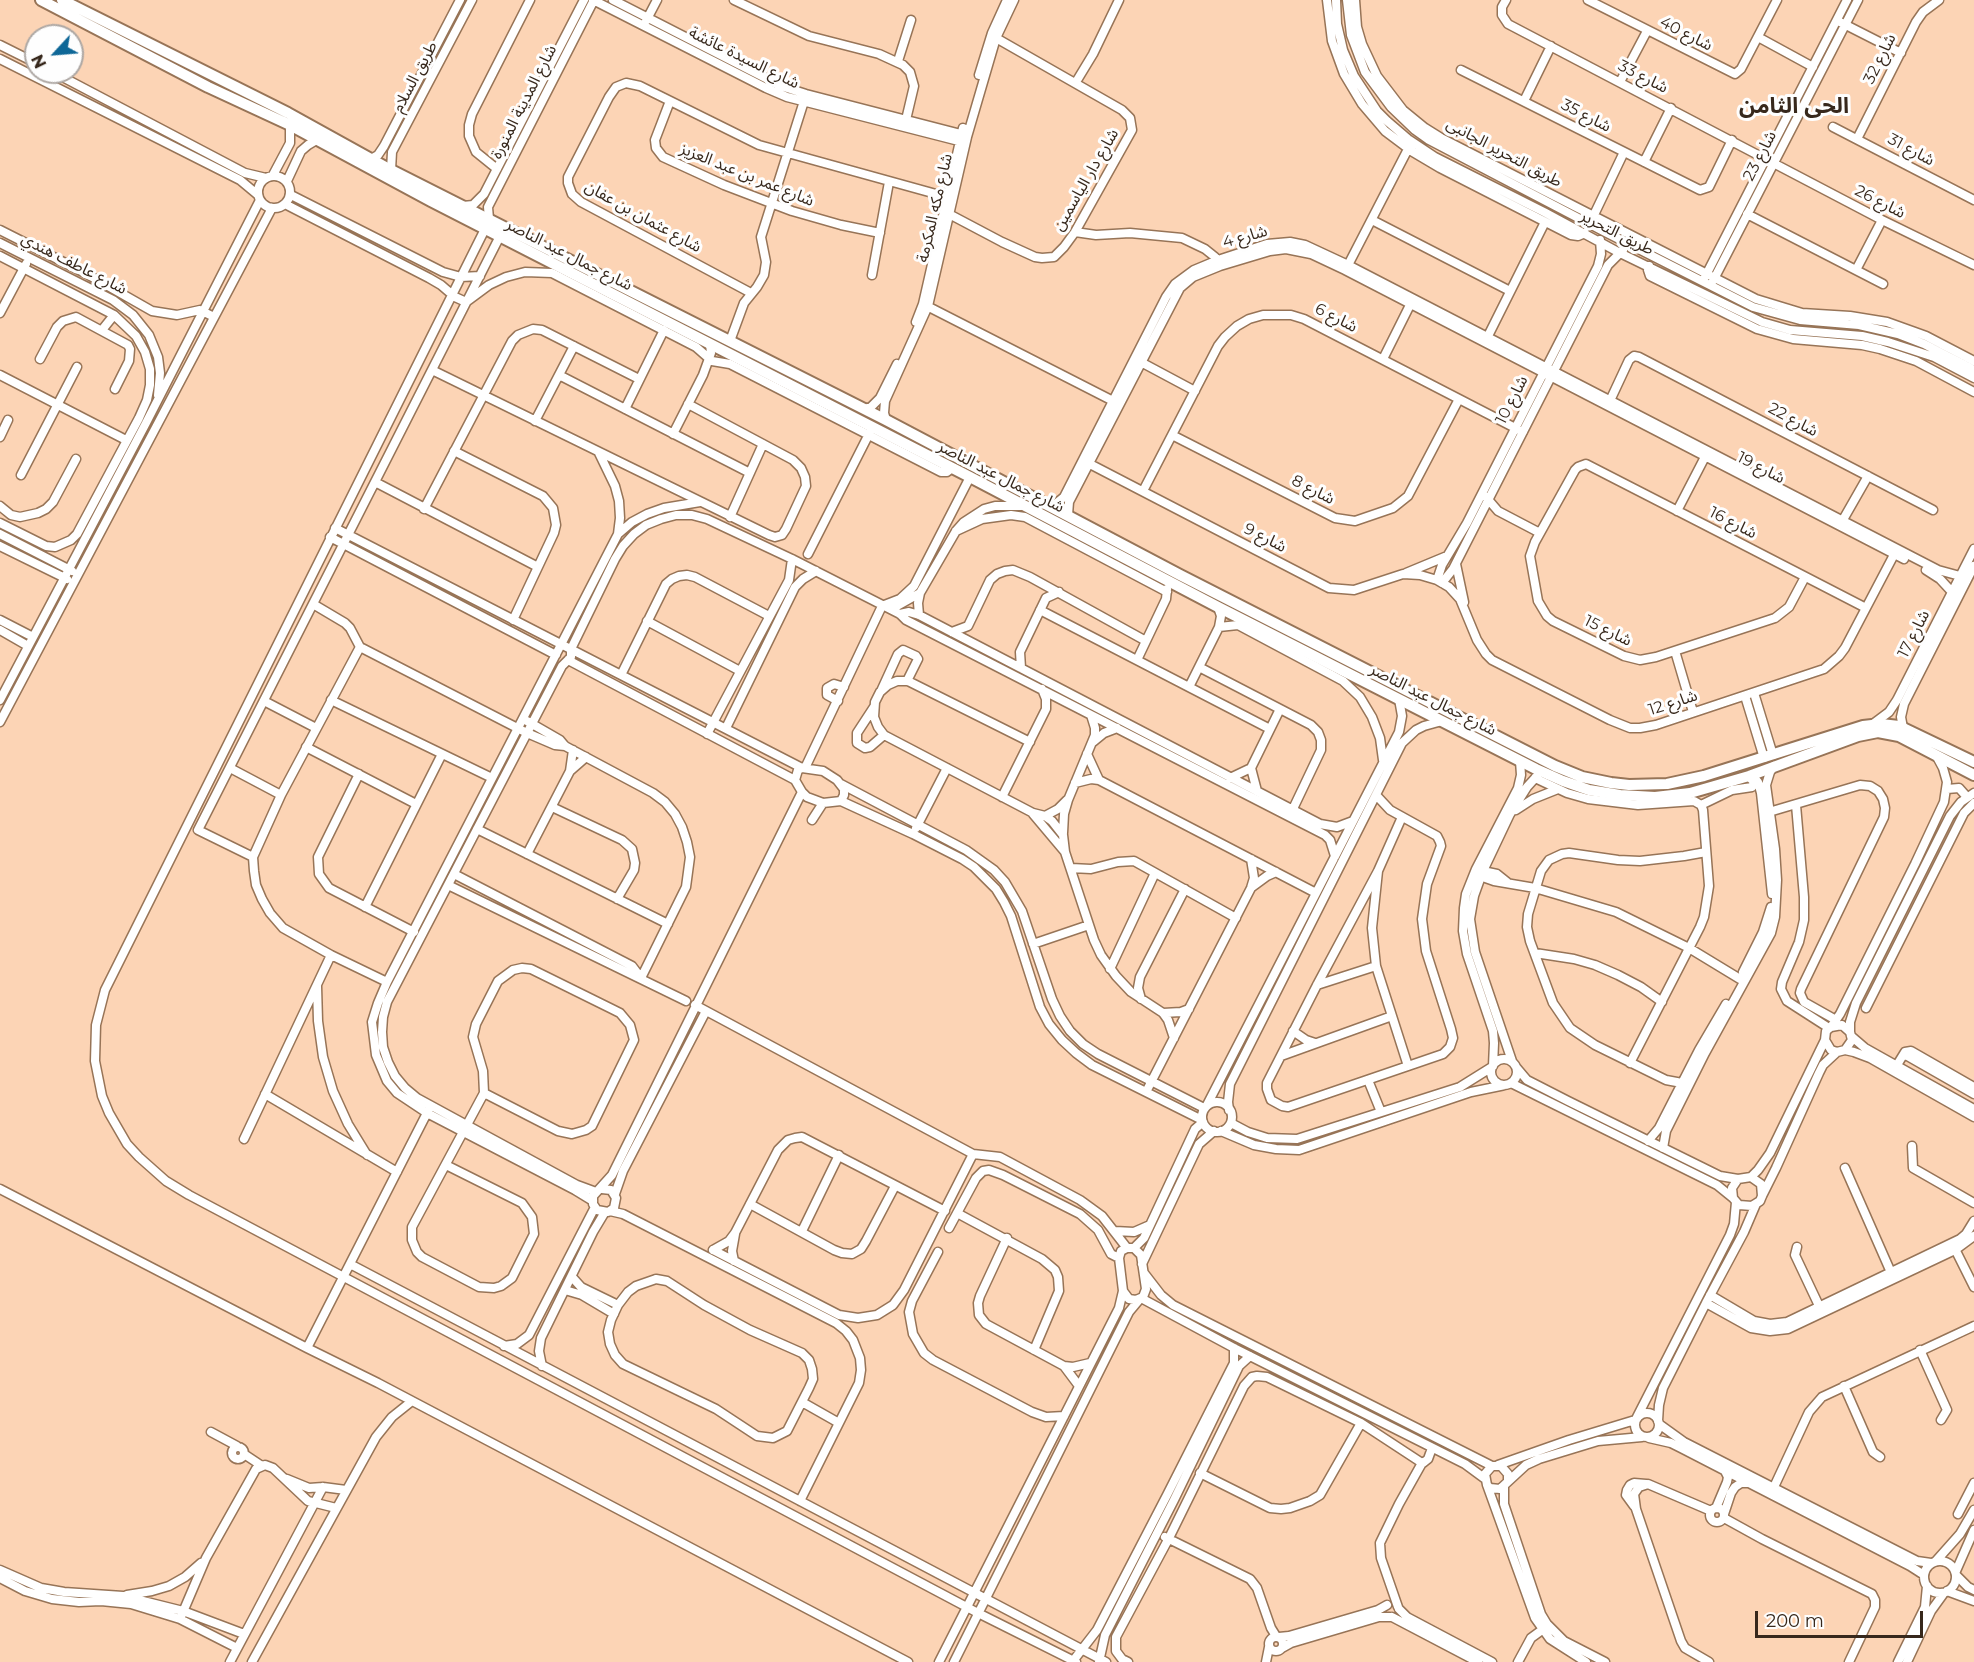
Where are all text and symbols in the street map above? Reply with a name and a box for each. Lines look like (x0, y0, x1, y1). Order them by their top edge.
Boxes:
street label: شارع 40 (1656, 13, 1716, 55)
street label: شارع السيدة عائشة (686, 23, 802, 93)
north arrow (24, 24, 84, 84)
street label: شارع 32 (1860, 31, 1900, 87)
street label: طريق السلام (388, 38, 442, 116)
street label: شارع المدينة المنورة (487, 42, 561, 162)
text: N (28, 51, 51, 71)
street label: شارع 33 (1615, 56, 1671, 98)
district label: الحى الثامن (1739, 94, 1849, 120)
street label: شارع 35 (1558, 95, 1614, 137)
street label: طريق التحرير الجانبى (1443, 114, 1565, 192)
street label: شارع دار الياسمين (1049, 125, 1123, 235)
street label: شارع 23 (1739, 128, 1781, 184)
street label: شارع 31 (1884, 130, 1938, 170)
street label: شارع عمر بن عبد العزيز (677, 139, 817, 211)
street label: شارع مكه المكرمة (913, 152, 957, 264)
street label: شارع عثمان بن عفان (581, 177, 705, 257)
street label: شارع 26 (1852, 181, 1908, 223)
street label: طريق التحرير (1577, 206, 1657, 260)
street label: شارع جمال عبد الناصر (503, 215, 635, 295)
street label: شارع 4 (1220, 221, 1270, 253)
street label: شارع عاطف هندي (18, 229, 130, 299)
street label: شارع 6 (1312, 299, 1360, 337)
street label: شارع 10 (1492, 373, 1532, 427)
street label: شارع 22 (1765, 399, 1821, 441)
street label: شارع جمال عبد الناصر (935, 437, 1067, 517)
street label: شارع 19 (1734, 448, 1788, 488)
street label: شارع 8 (1288, 471, 1338, 509)
street label: شارع 16 (1706, 503, 1760, 543)
street label: شارع 9 (1241, 519, 1289, 557)
street label: شارع 17 (1894, 607, 1934, 661)
street label: شارع 15 (1581, 611, 1635, 651)
street label: شارع جمال عبد الناصر (1367, 660, 1499, 740)
street label: شارع 12 (1646, 686, 1700, 720)
scale bar (1758, 1599, 1926, 1637)
text: 200 m (1766, 1610, 1824, 1632)

